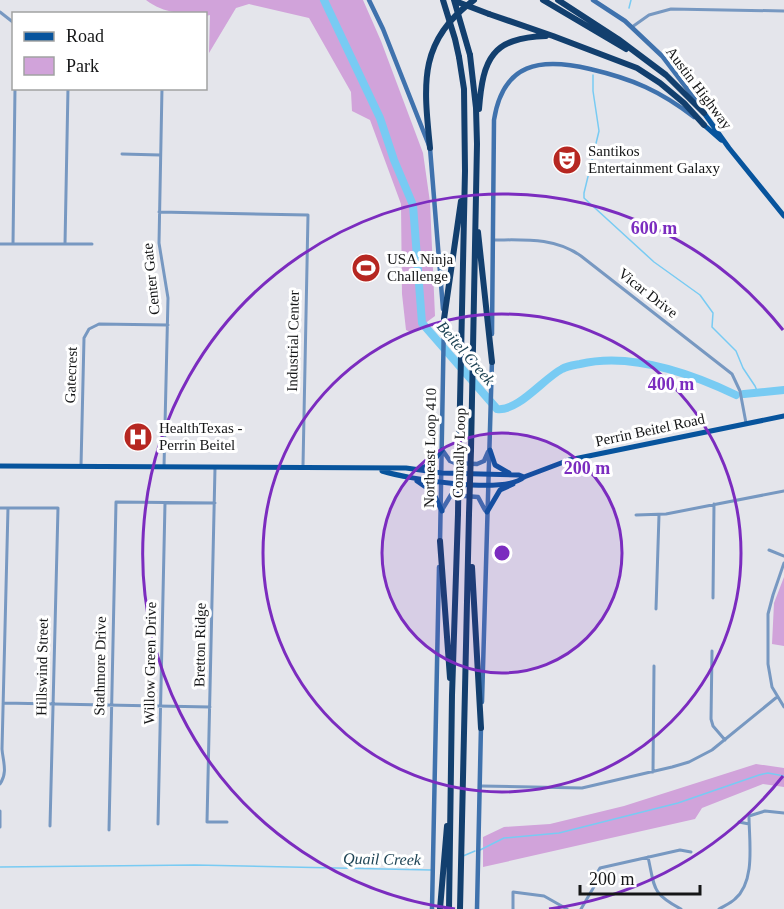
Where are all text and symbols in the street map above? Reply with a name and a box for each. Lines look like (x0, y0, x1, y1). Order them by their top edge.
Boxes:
legend (12, 12, 207, 90)
text: Road (66, 26, 104, 46)
street label: Austin Highway (663, 44, 735, 133)
text: Park (66, 56, 99, 76)
place label: Santikos Entertainment Galaxy (588, 143, 721, 176)
theatre icon: Santikos Entertainment Galaxy (551, 144, 583, 176)
text: 600 m (631, 218, 677, 238)
street label: Center Gate (139, 242, 163, 316)
place label: USA Ninja Challenge (387, 251, 454, 284)
sports icon: USA Ninja Challenge (350, 252, 382, 284)
street label: Vicar Drive (615, 265, 681, 321)
street label: Industrial Center (284, 290, 302, 392)
water label: Beitel Creek (434, 318, 499, 389)
street label: Gatecrest (62, 346, 80, 404)
text: 400 m (648, 374, 694, 394)
street label: Northeast Loop 410 (421, 388, 439, 508)
street label: Connally Loop (449, 408, 469, 498)
street label: Perrin Beitel Road (594, 410, 707, 449)
place label: HealthTexas - Perrin Beitel (159, 420, 243, 453)
hospital icon: HealthTexas - Perrin Beitel (122, 421, 154, 453)
text: 200 m (564, 458, 610, 478)
centre of rings (492, 543, 512, 563)
street label: Willow Green Drive (141, 601, 159, 724)
street label: Bretton Ridge (191, 602, 209, 687)
street label: Stathmore Drive (91, 616, 109, 716)
street label: Hillswind Street (33, 617, 51, 716)
water label: Quail Creek (343, 850, 422, 868)
scale bar (580, 858, 700, 896)
text: 200 m (589, 869, 635, 889)

